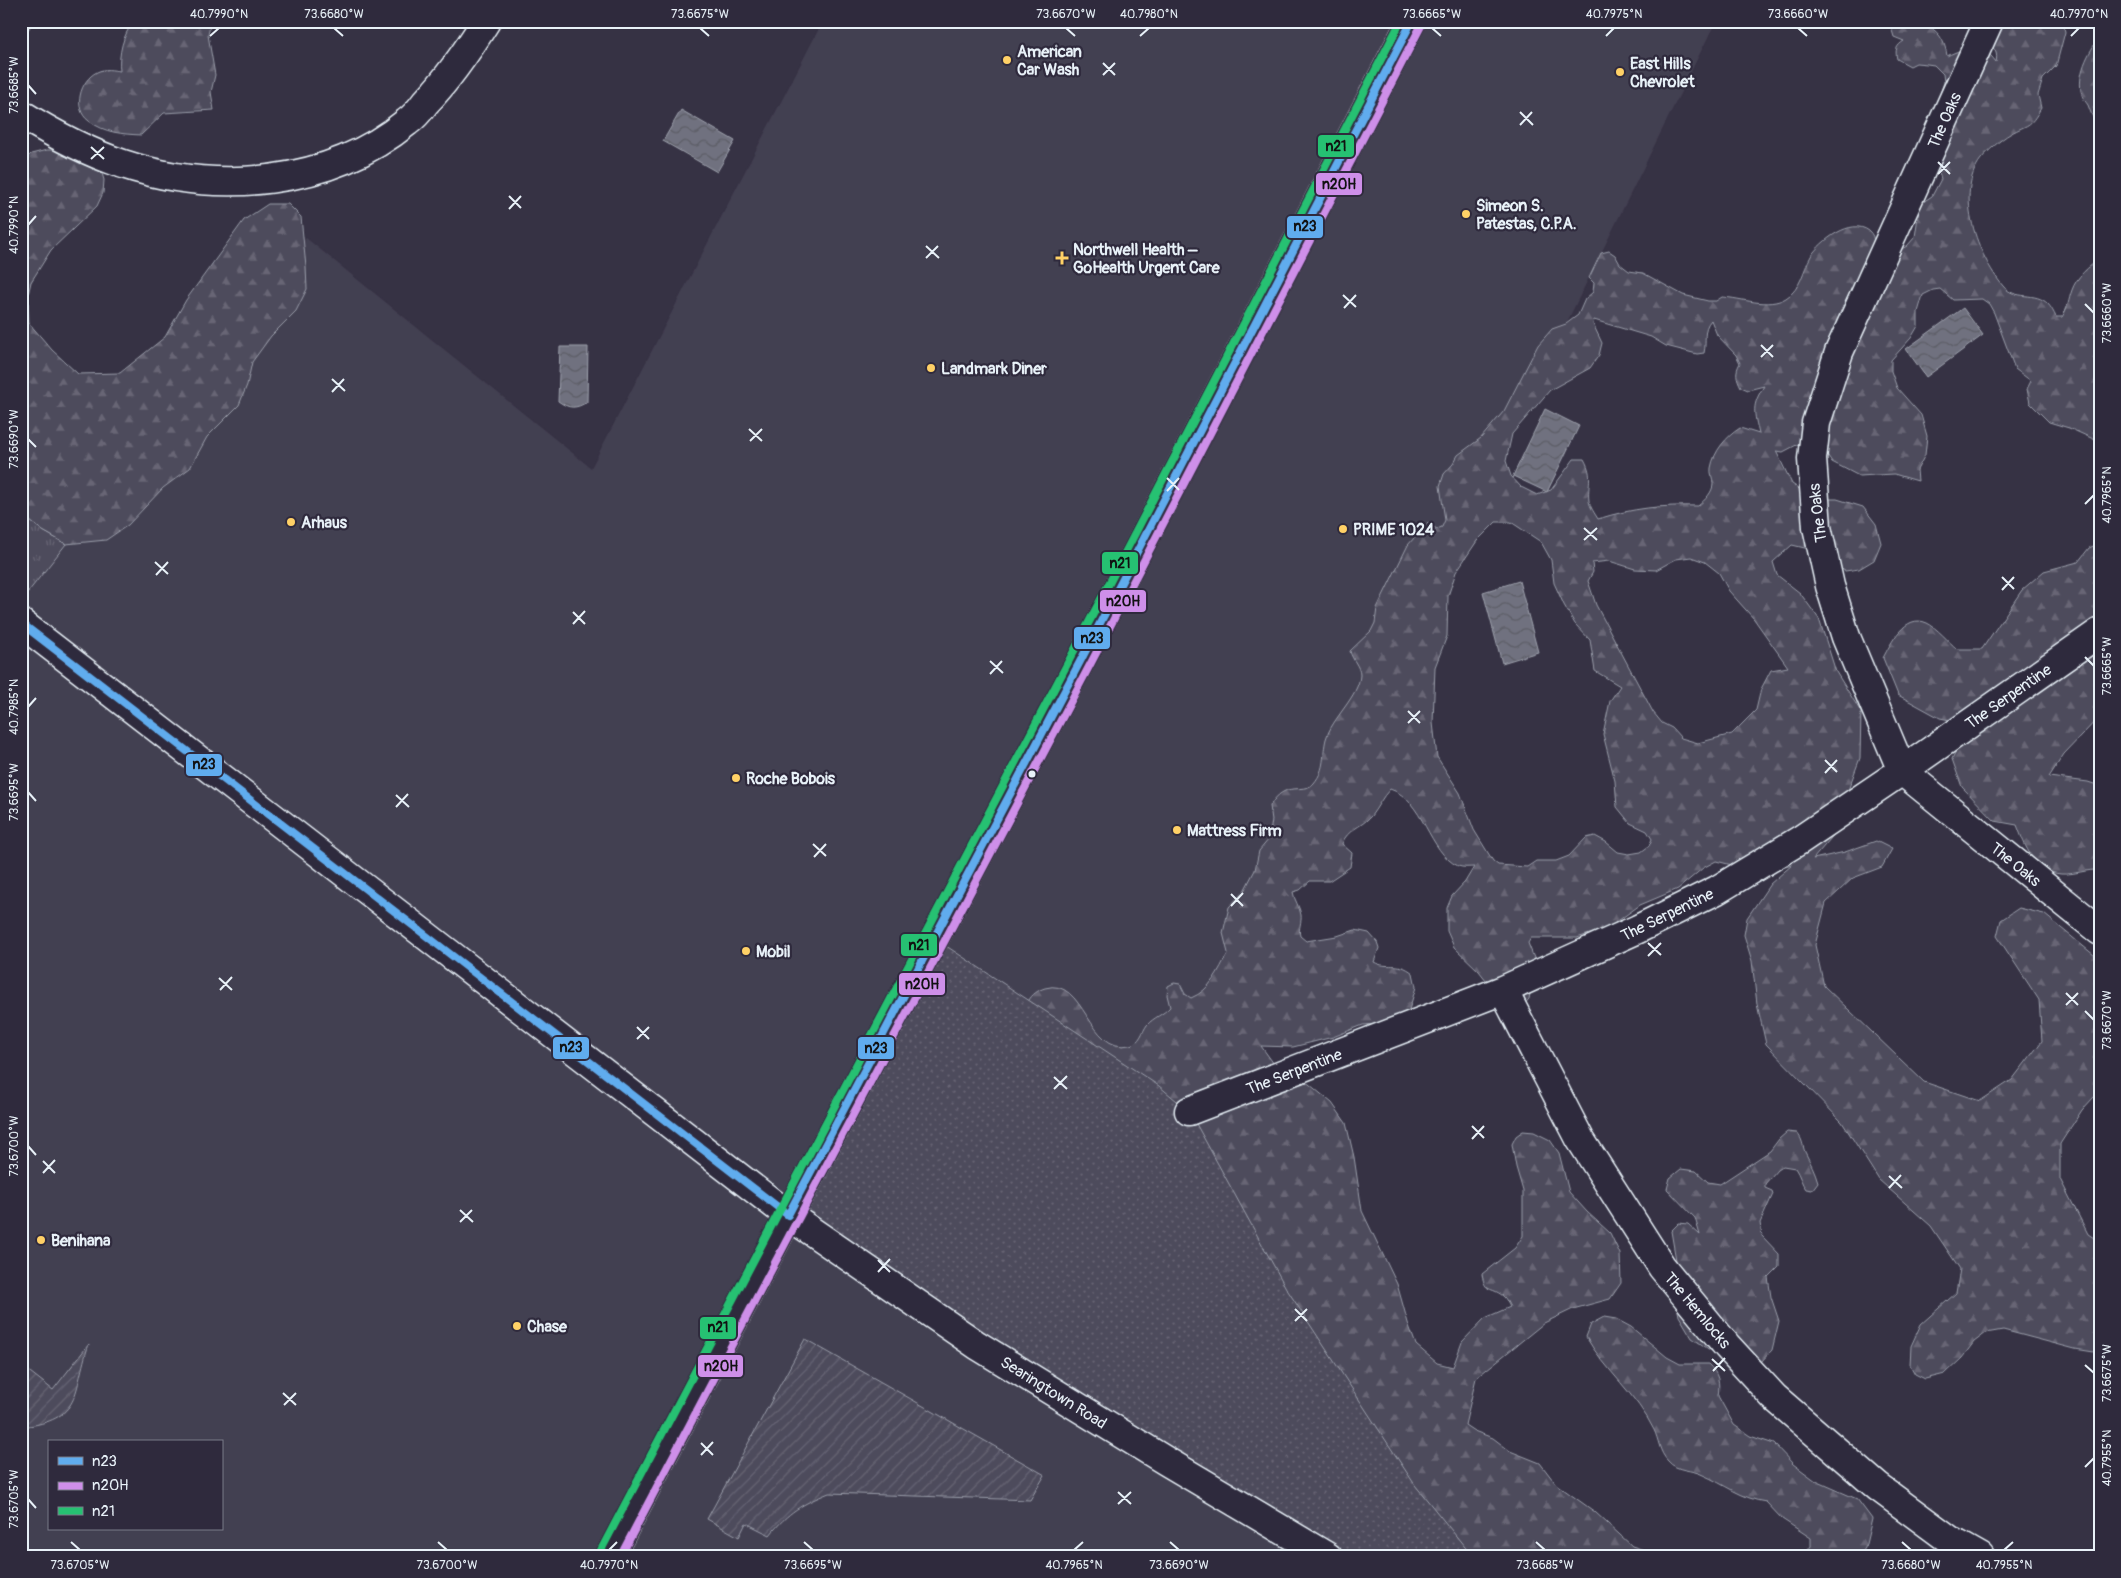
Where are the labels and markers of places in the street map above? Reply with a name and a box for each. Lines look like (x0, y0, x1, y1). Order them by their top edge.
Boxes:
place label: American Car Wash (1017, 42, 1082, 80)
marker: American Car Wash (1001, 54, 1013, 66)
place label: East Hills Chevrolet (1630, 54, 1695, 92)
marker: East Hills Chevrolet (1614, 66, 1626, 78)
place label: Simeon S. Patestas, C.P.A. (1476, 196, 1577, 234)
marker: Simeon S. Patestas, C.P.A. (1460, 208, 1472, 220)
place label: Northwell Health – GoHealth Urgent Care (1073, 240, 1221, 278)
marker: Northwell Health – GoHealth Urgent Care (1055, 251, 1069, 265)
place label: Landmark Diner (941, 359, 1047, 379)
marker: Landmark Diner (925, 362, 937, 374)
place label: Arhaus (301, 513, 348, 533)
marker: Arhaus (285, 516, 297, 528)
place label: PRIME 1024 (1353, 520, 1435, 540)
marker: PRIME 1024 (1337, 523, 1349, 535)
place label: Roche Bobois (746, 769, 836, 789)
unlabelled marker (1027, 769, 1037, 779)
marker: Roche Bobois (730, 772, 742, 784)
place label: Mattress Firm (1187, 821, 1282, 841)
marker: Mattress Firm (1171, 824, 1183, 836)
place label: Mobil (756, 942, 791, 962)
marker: Mobil (740, 945, 752, 957)
place label: Benihana (51, 1231, 111, 1251)
marker: Benihana (35, 1234, 47, 1246)
place label: Chase (527, 1317, 568, 1337)
marker: Chase (511, 1320, 523, 1332)

